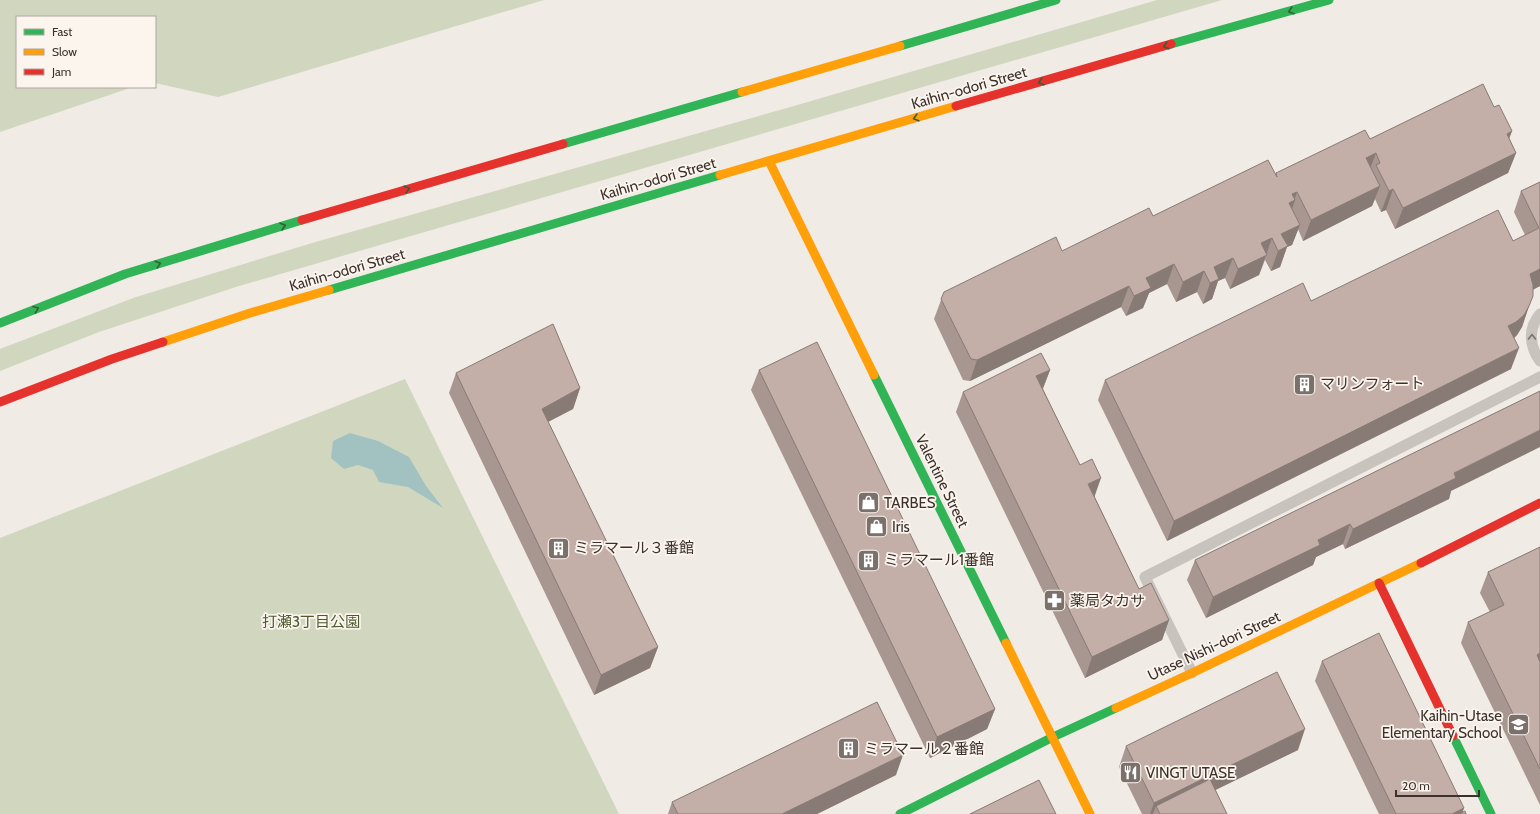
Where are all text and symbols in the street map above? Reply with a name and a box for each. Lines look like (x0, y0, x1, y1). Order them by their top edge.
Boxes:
one-way arrow (1288, 6, 1295, 15)
legend (16, 16, 156, 88)
text: Fast (52, 24, 72, 39)
one-way arrow (1163, 41, 1170, 50)
text: Slow (52, 44, 77, 59)
street label: Kaihin-odori Street (909, 63, 1029, 113)
text: Jam (51, 64, 71, 79)
one-way arrow (1038, 77, 1045, 86)
one-way arrow (913, 113, 920, 122)
street label: Kaihin-odori Street (598, 154, 718, 204)
one-way arrow (404, 185, 411, 194)
one-way arrow (279, 222, 286, 231)
street label: Kaihin-odori Street (287, 245, 407, 295)
one-way arrow (155, 260, 162, 269)
one-way arrow (33, 305, 40, 313)
one-way arrow (1528, 334, 1536, 340)
building icon: マリンフォート (1292, 371, 1318, 397)
place label: マリンフォート (1320, 375, 1425, 393)
street label: Valentine Street (912, 431, 972, 531)
shop icon: TARBES (855, 490, 881, 516)
place label: TARBES (884, 494, 936, 512)
shop icon: Iris (863, 514, 889, 540)
place label: Iris (892, 518, 910, 536)
building icon: ミラマール３番館 (545, 535, 571, 561)
place label: ミラマール３番館 (574, 539, 694, 557)
building icon: ミラマール1番館 (856, 547, 882, 573)
place label: ミラマール1番館 (884, 551, 994, 569)
pharmacy icon: 薬局タカサ (1042, 588, 1068, 614)
place label: 薬局タカサ (1070, 592, 1145, 610)
street label: Utase Nishi-dori Street (1145, 607, 1283, 685)
park label: 打瀬3丁目公園 (262, 613, 360, 631)
place label: Kaihin-Utase Elementary School (1382, 707, 1502, 742)
school or university icon: Kaihin-Utase Elementary School (1505, 712, 1531, 738)
building icon: ミラマール２番館 (836, 736, 862, 762)
place label: ミラマール２番館 (864, 740, 984, 758)
restaurant icon: VINGT UTASE (1118, 760, 1144, 786)
place label: VINGT UTASE (1146, 764, 1235, 782)
scale bar (1396, 772, 1479, 798)
text: 20 m (1402, 778, 1430, 793)

